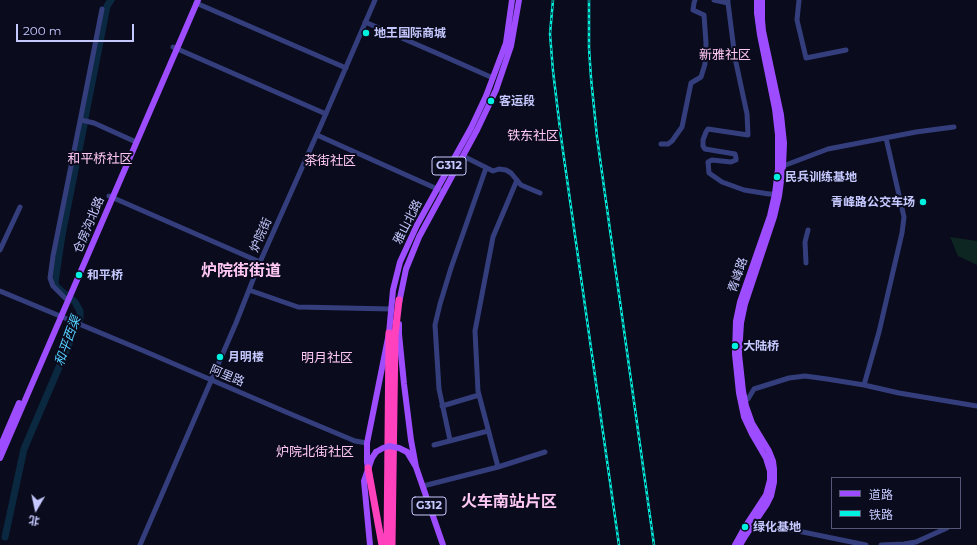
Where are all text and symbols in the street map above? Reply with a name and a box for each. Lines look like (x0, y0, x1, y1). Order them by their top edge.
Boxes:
scale bar (18, 16, 136, 42)
text: 200 m (23, 23, 62, 38)
place label: 地王国际商城 (374, 26, 446, 40)
marker: 地王国际商城 (361, 28, 371, 38)
district label: 新雅社区 (699, 47, 751, 63)
place label: 客运段 (499, 94, 535, 108)
marker: 客运段 (486, 96, 496, 106)
district label: 铁东社区 (507, 128, 559, 144)
district label: 和平桥社区 (68, 151, 132, 167)
district label: 茶街社区 (304, 153, 356, 169)
road number: G312 (432, 157, 466, 175)
place label: 民兵训练基地 (785, 170, 857, 184)
marker: 民兵训练基地 (772, 172, 782, 182)
street label: 仓房沟北路 (71, 195, 107, 255)
place label: 青峰路公交车场 (831, 195, 915, 209)
street label: 雅山北路 (391, 197, 425, 247)
marker: 青峰路公交车场 (918, 197, 928, 207)
street label: 炉院街 (247, 216, 275, 254)
street label: 青峰路 (725, 256, 751, 294)
district label: 炉院街街道 (201, 261, 281, 281)
place label: 和平桥 (87, 268, 123, 282)
marker: 和平桥 (74, 270, 84, 280)
water label: 和平西渠 (52, 314, 84, 368)
place label: 大陆桥 (743, 339, 779, 353)
marker: 大陆桥 (730, 341, 740, 351)
place label: 月明楼 (228, 350, 264, 364)
district label: 明月社区 (301, 350, 353, 366)
marker: 月明楼 (215, 352, 225, 362)
street label: 阿里路 (208, 362, 246, 390)
district label: 炉院北街社区 (276, 444, 354, 460)
legend (831, 477, 961, 529)
text: 道路 (869, 487, 893, 502)
north arrow (16, 489, 56, 529)
district label: 火车南站片区 (461, 492, 557, 512)
road number: G312 (412, 497, 446, 515)
text: 铁路 (869, 507, 893, 522)
text: 北 (28, 513, 41, 529)
place label: 绿化基地 (753, 520, 801, 534)
marker: 绿化基地 (740, 522, 750, 532)

